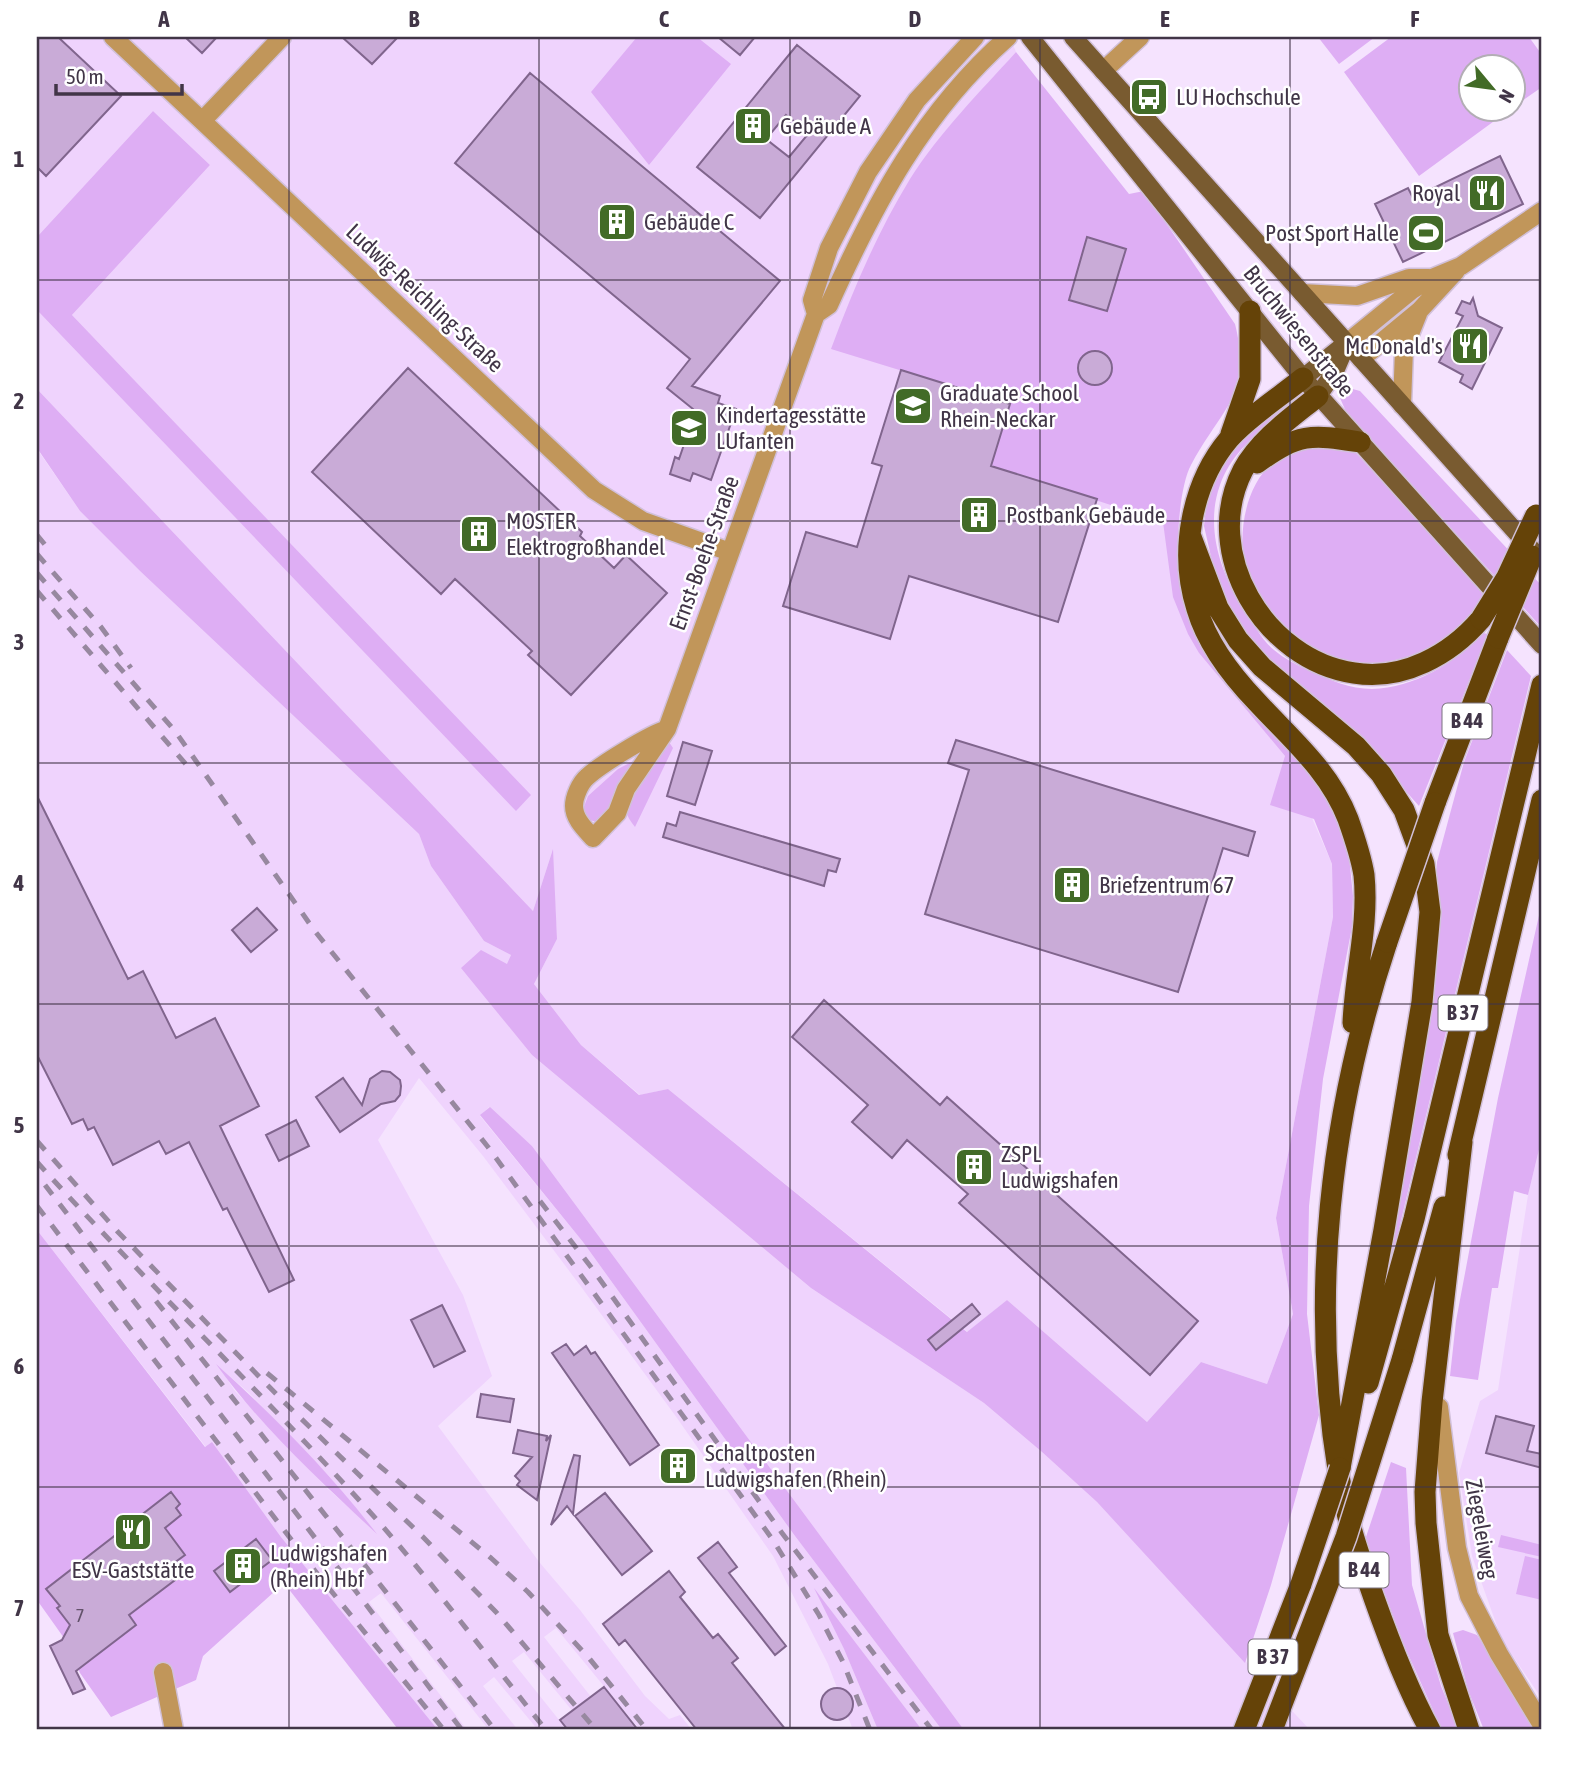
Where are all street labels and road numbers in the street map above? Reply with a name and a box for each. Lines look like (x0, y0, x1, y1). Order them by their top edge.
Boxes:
street label: Ludwig-Reichling-Straße (341, 219, 509, 377)
street label: Bruchwiesenstraße (1238, 260, 1360, 402)
street label: Ernst-Boehe-Straße (664, 472, 744, 634)
road number: B 44 (1442, 704, 1492, 738)
road number: B 37 (1438, 996, 1488, 1030)
street label: Ziegeleiweg (1460, 1477, 1504, 1581)
road number: B 44 (1340, 1552, 1388, 1588)
road number: B 37 (1248, 1640, 1298, 1674)

